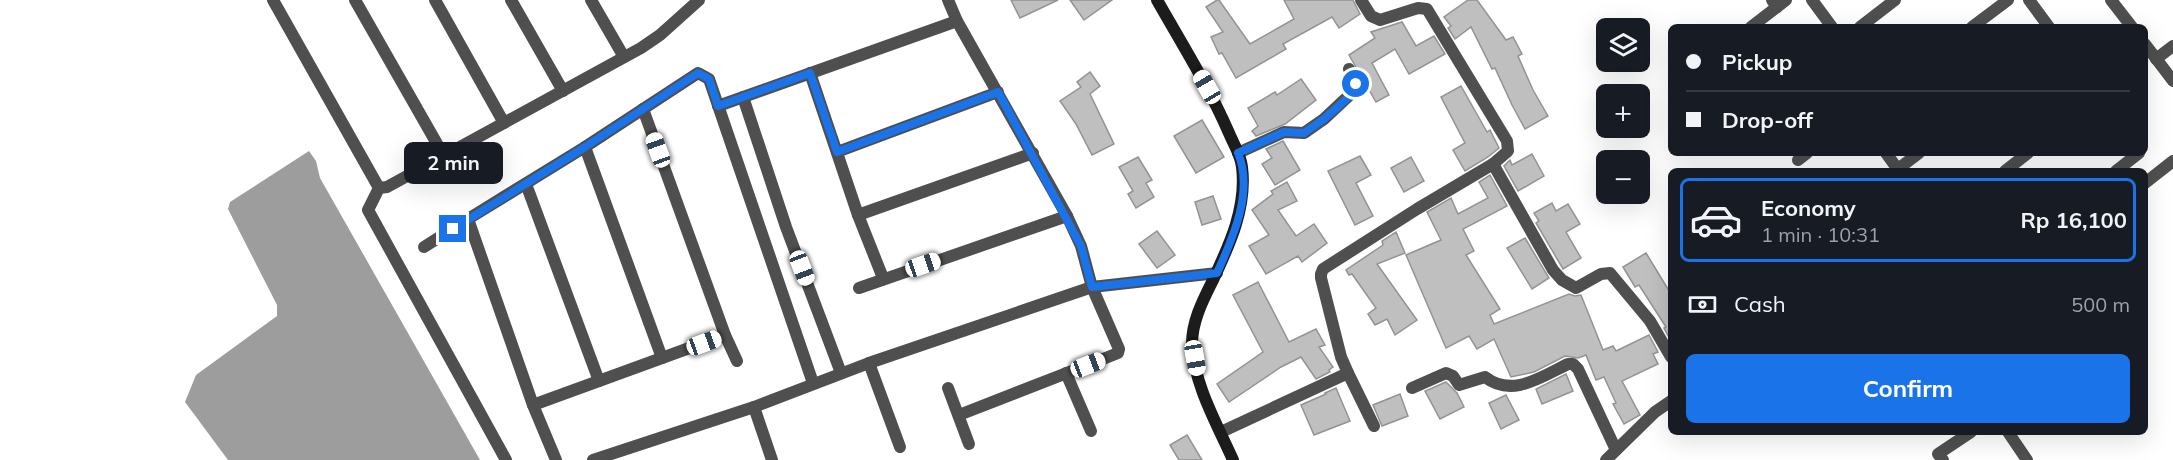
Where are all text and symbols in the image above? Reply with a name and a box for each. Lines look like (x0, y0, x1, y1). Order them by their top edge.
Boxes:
map controls (1596, 18, 1650, 204)
button: layers (1596, 18, 1650, 72)
text: Pickup (1722, 48, 1792, 76)
car (1190, 67, 1224, 107)
route start (1342, 70, 1369, 97)
button: + (1596, 84, 1650, 138)
text: Drop-off (1722, 106, 1813, 134)
car (643, 130, 673, 170)
callout: 2 min (404, 142, 502, 184)
text: 2 min (427, 150, 480, 175)
button: − (1596, 150, 1650, 204)
icon: car (1689, 193, 1743, 247)
text: Economy (1761, 194, 1856, 222)
text: Rp 16,100 (2020, 206, 2127, 234)
route end (439, 215, 466, 242)
text: 1 min · 10:31 (1761, 222, 1880, 247)
car (787, 248, 817, 288)
car (903, 251, 943, 279)
icon: cash (1686, 288, 1719, 321)
text: Cash (1734, 290, 1786, 318)
text: 500 m (2071, 292, 2130, 317)
car (684, 328, 724, 358)
car (1183, 339, 1207, 377)
car (1068, 350, 1108, 380)
button: Confirm (1686, 354, 2130, 423)

